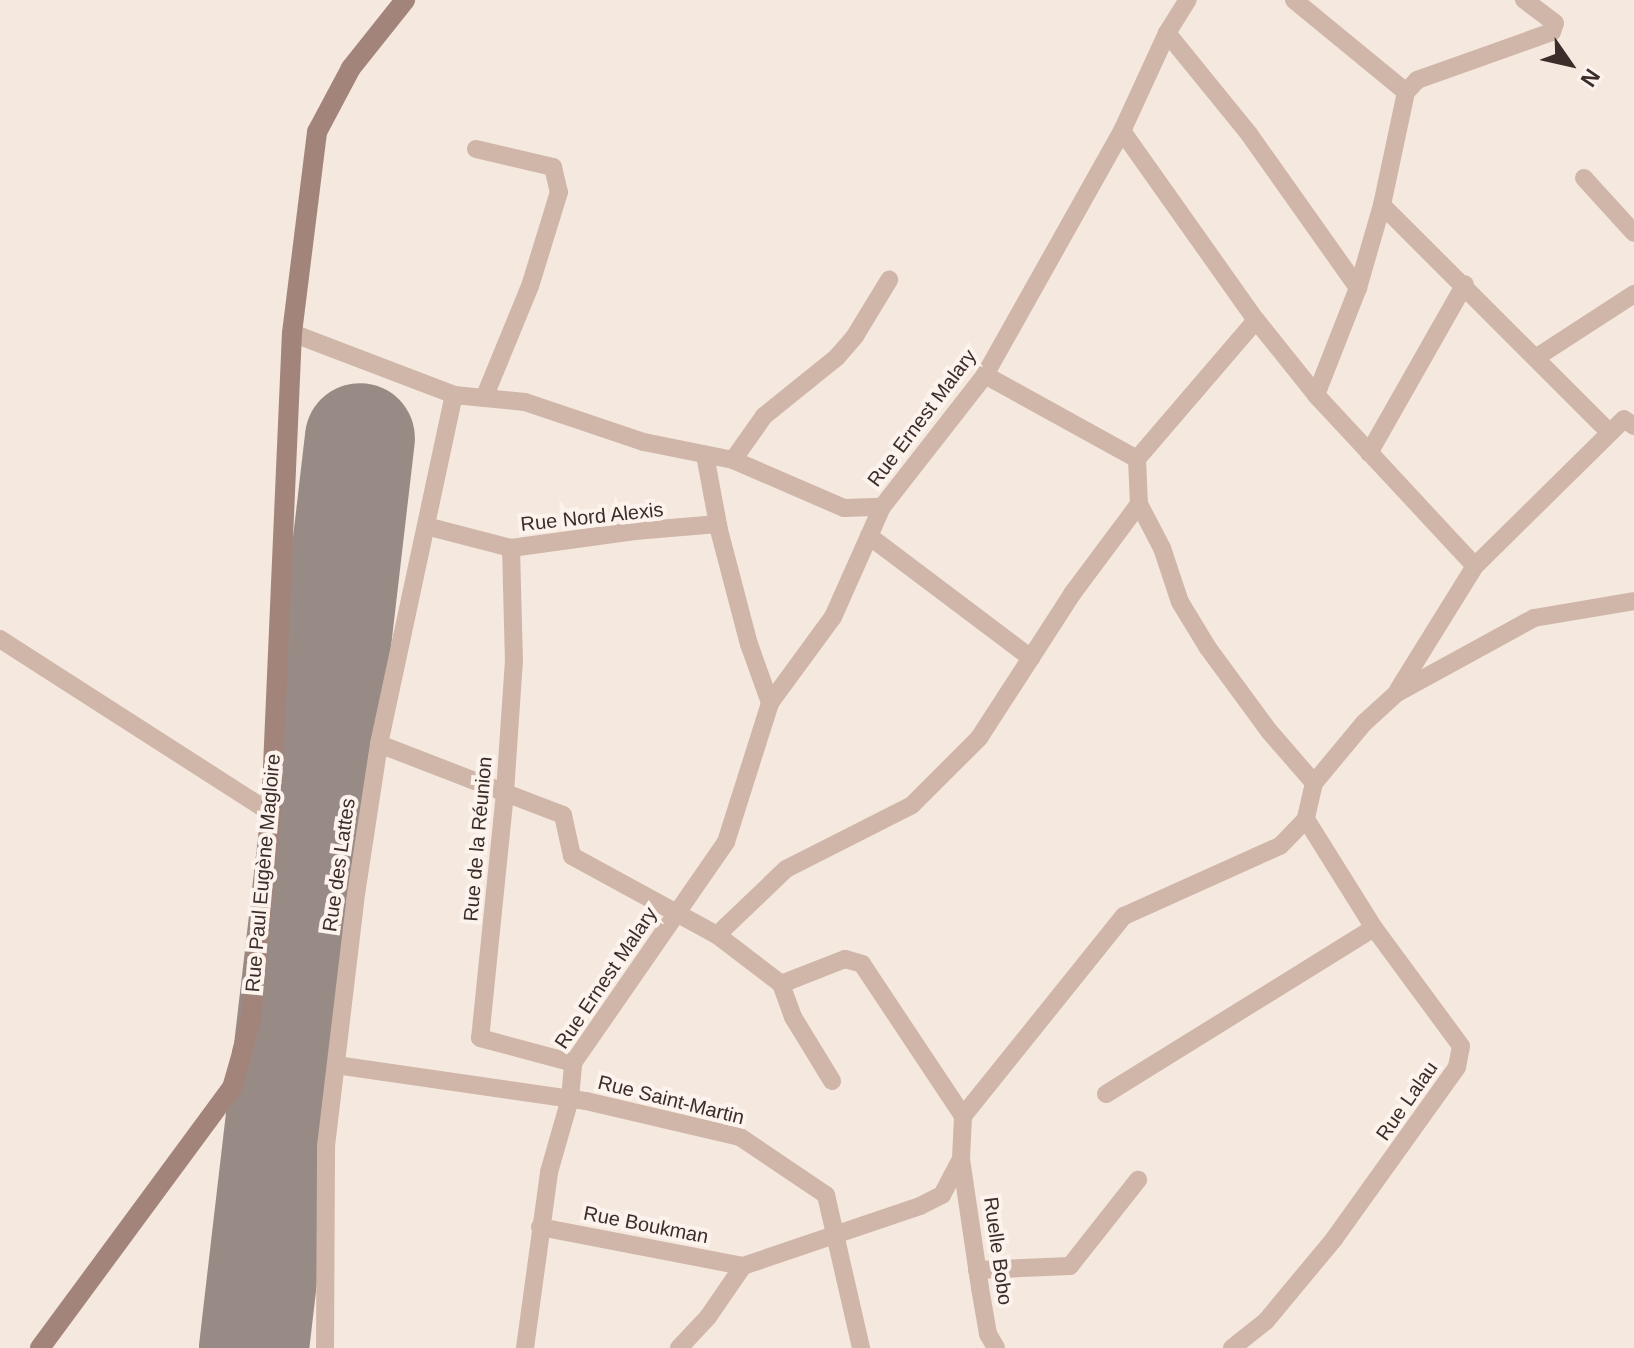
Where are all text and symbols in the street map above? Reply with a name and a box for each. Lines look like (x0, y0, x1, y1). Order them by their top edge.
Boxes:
north arrow (1530, 24, 1610, 104)
text: N (1576, 64, 1605, 91)
street label: Rue Ernest Malary (863, 345, 981, 491)
street label: Rue Nord Alexis (519, 498, 665, 536)
street label: Rue Paul Eugène Magloire (241, 753, 285, 993)
street label: Rue de la Réunion (459, 755, 497, 923)
street label: Rue des Lattes (318, 797, 360, 933)
street label: Rue Ernest Malary (550, 903, 662, 1053)
street label: Rue Lalau (1371, 1057, 1443, 1145)
street label: Rue Saint-Martin (595, 1070, 747, 1130)
street label: Ruelle Bobo (979, 1195, 1017, 1307)
street label: Rue Boukman (582, 1201, 710, 1249)

